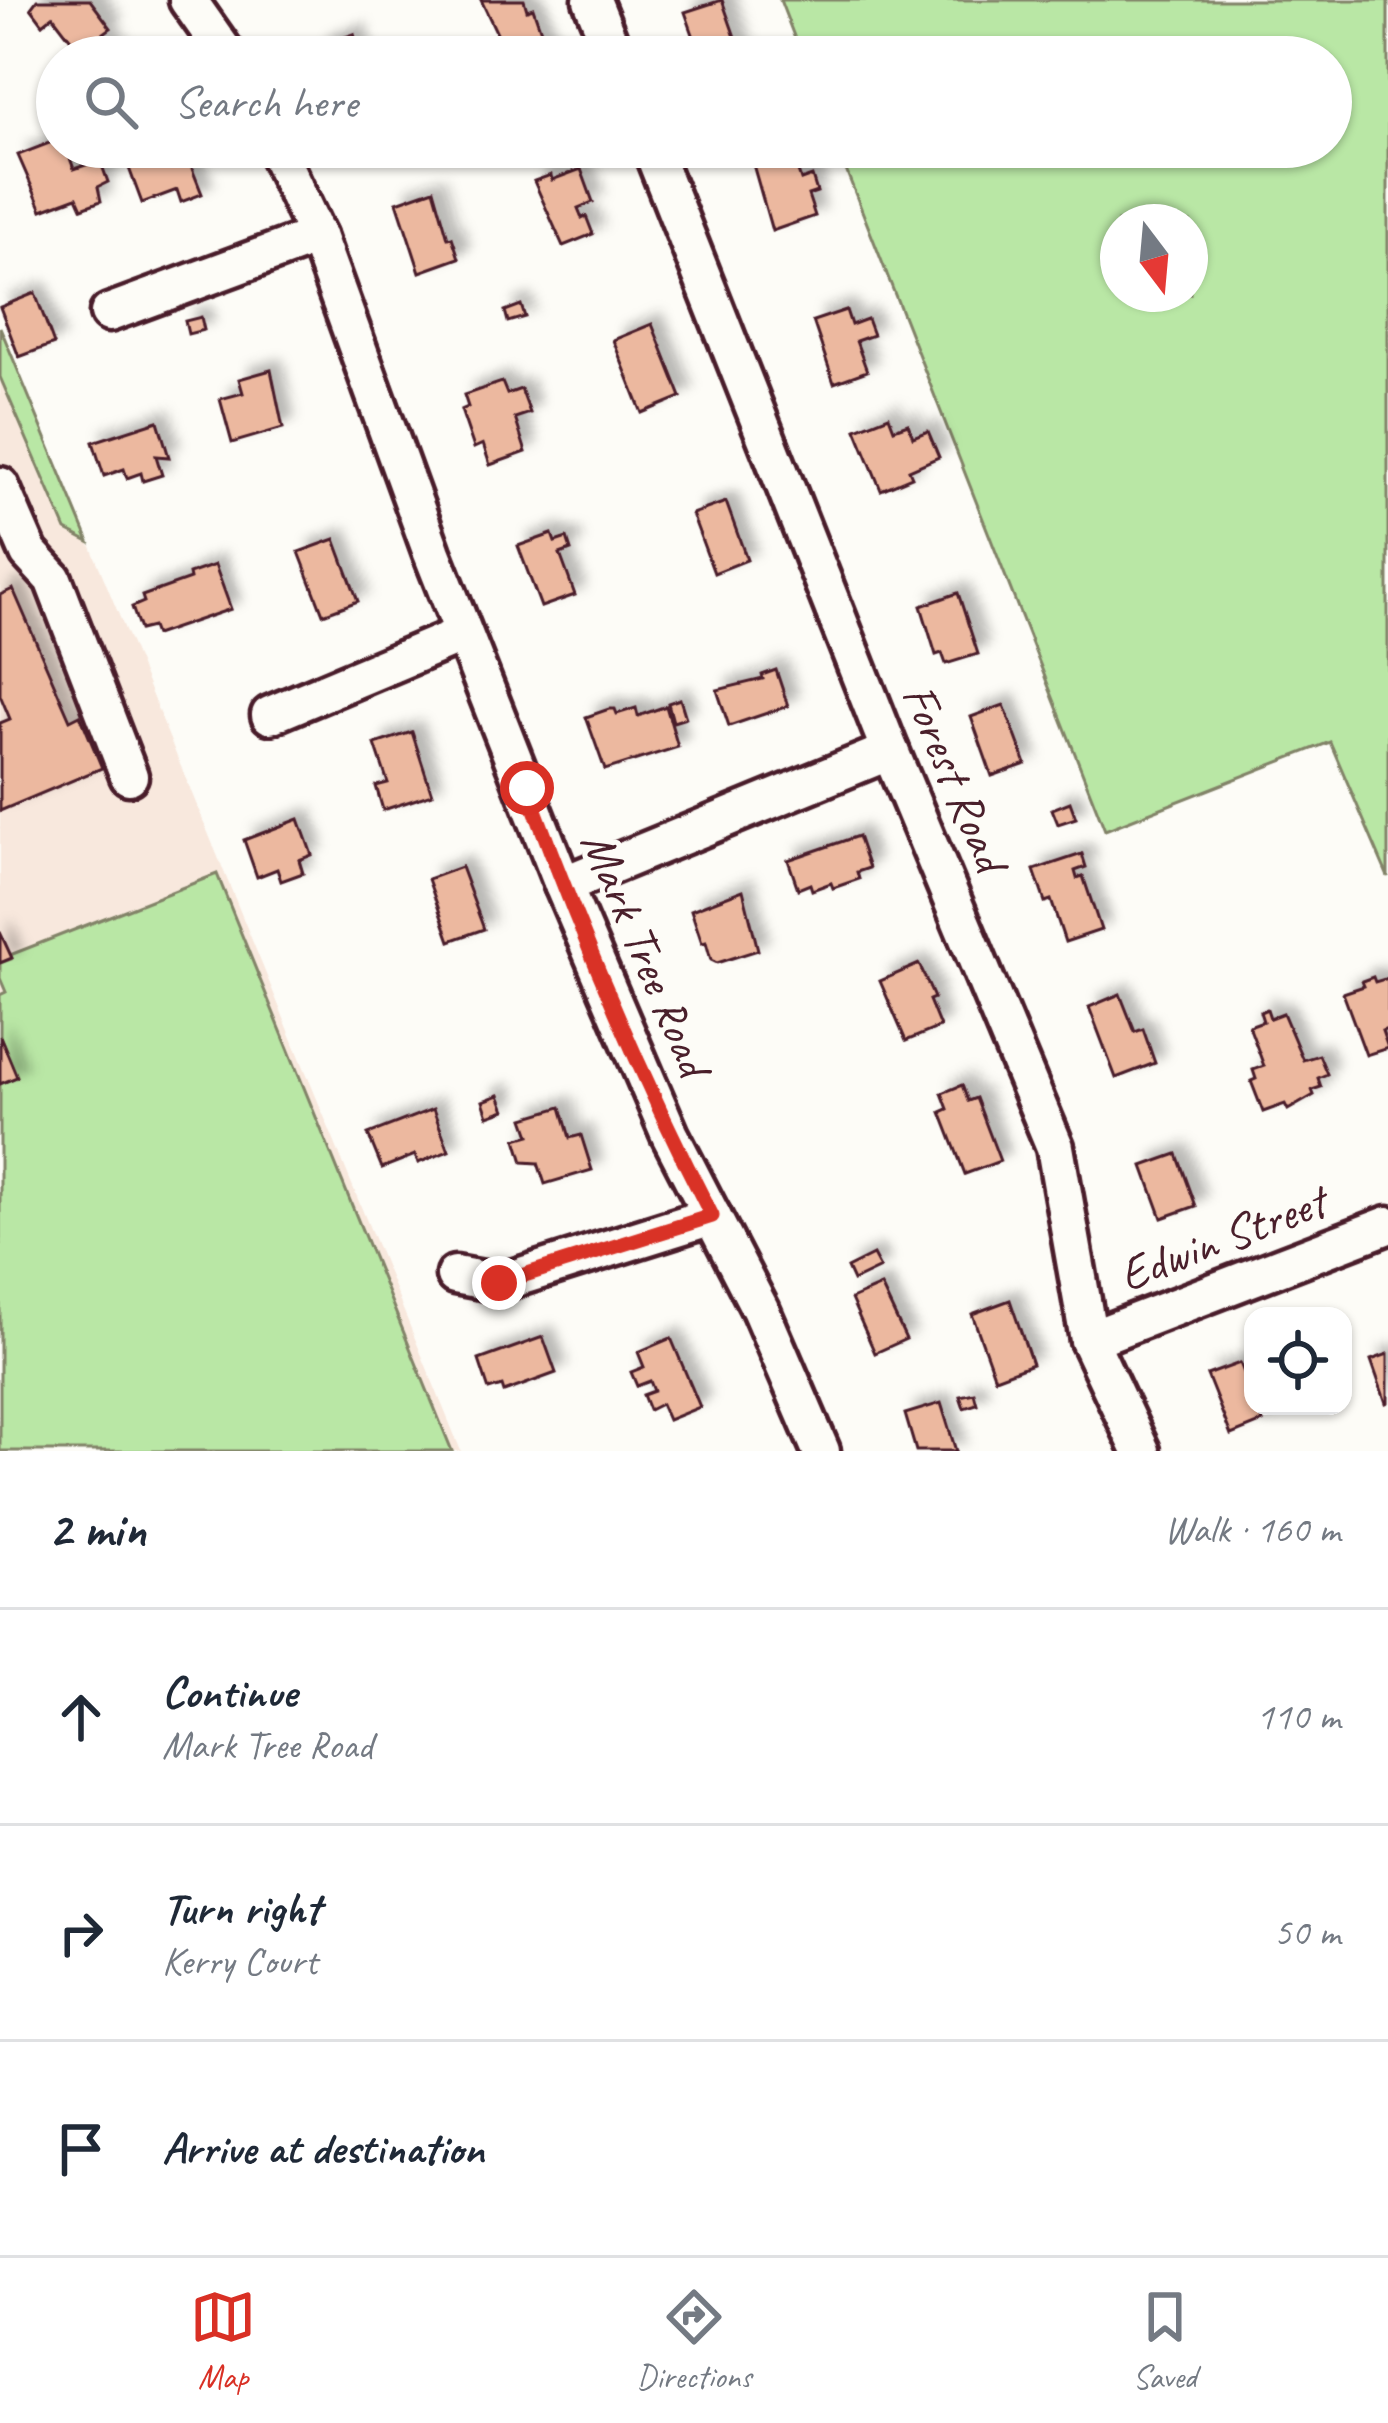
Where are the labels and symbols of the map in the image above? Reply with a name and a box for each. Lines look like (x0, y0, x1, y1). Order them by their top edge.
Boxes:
north arrow (1100, 204, 1208, 312)
street label: Forest Road (889, 675, 1024, 886)
route start (500, 761, 554, 815)
street label: Mark Tree Road (568, 822, 727, 1091)
street label: Edwin Street (1111, 1169, 1339, 1305)
route end (472, 1256, 526, 1310)

